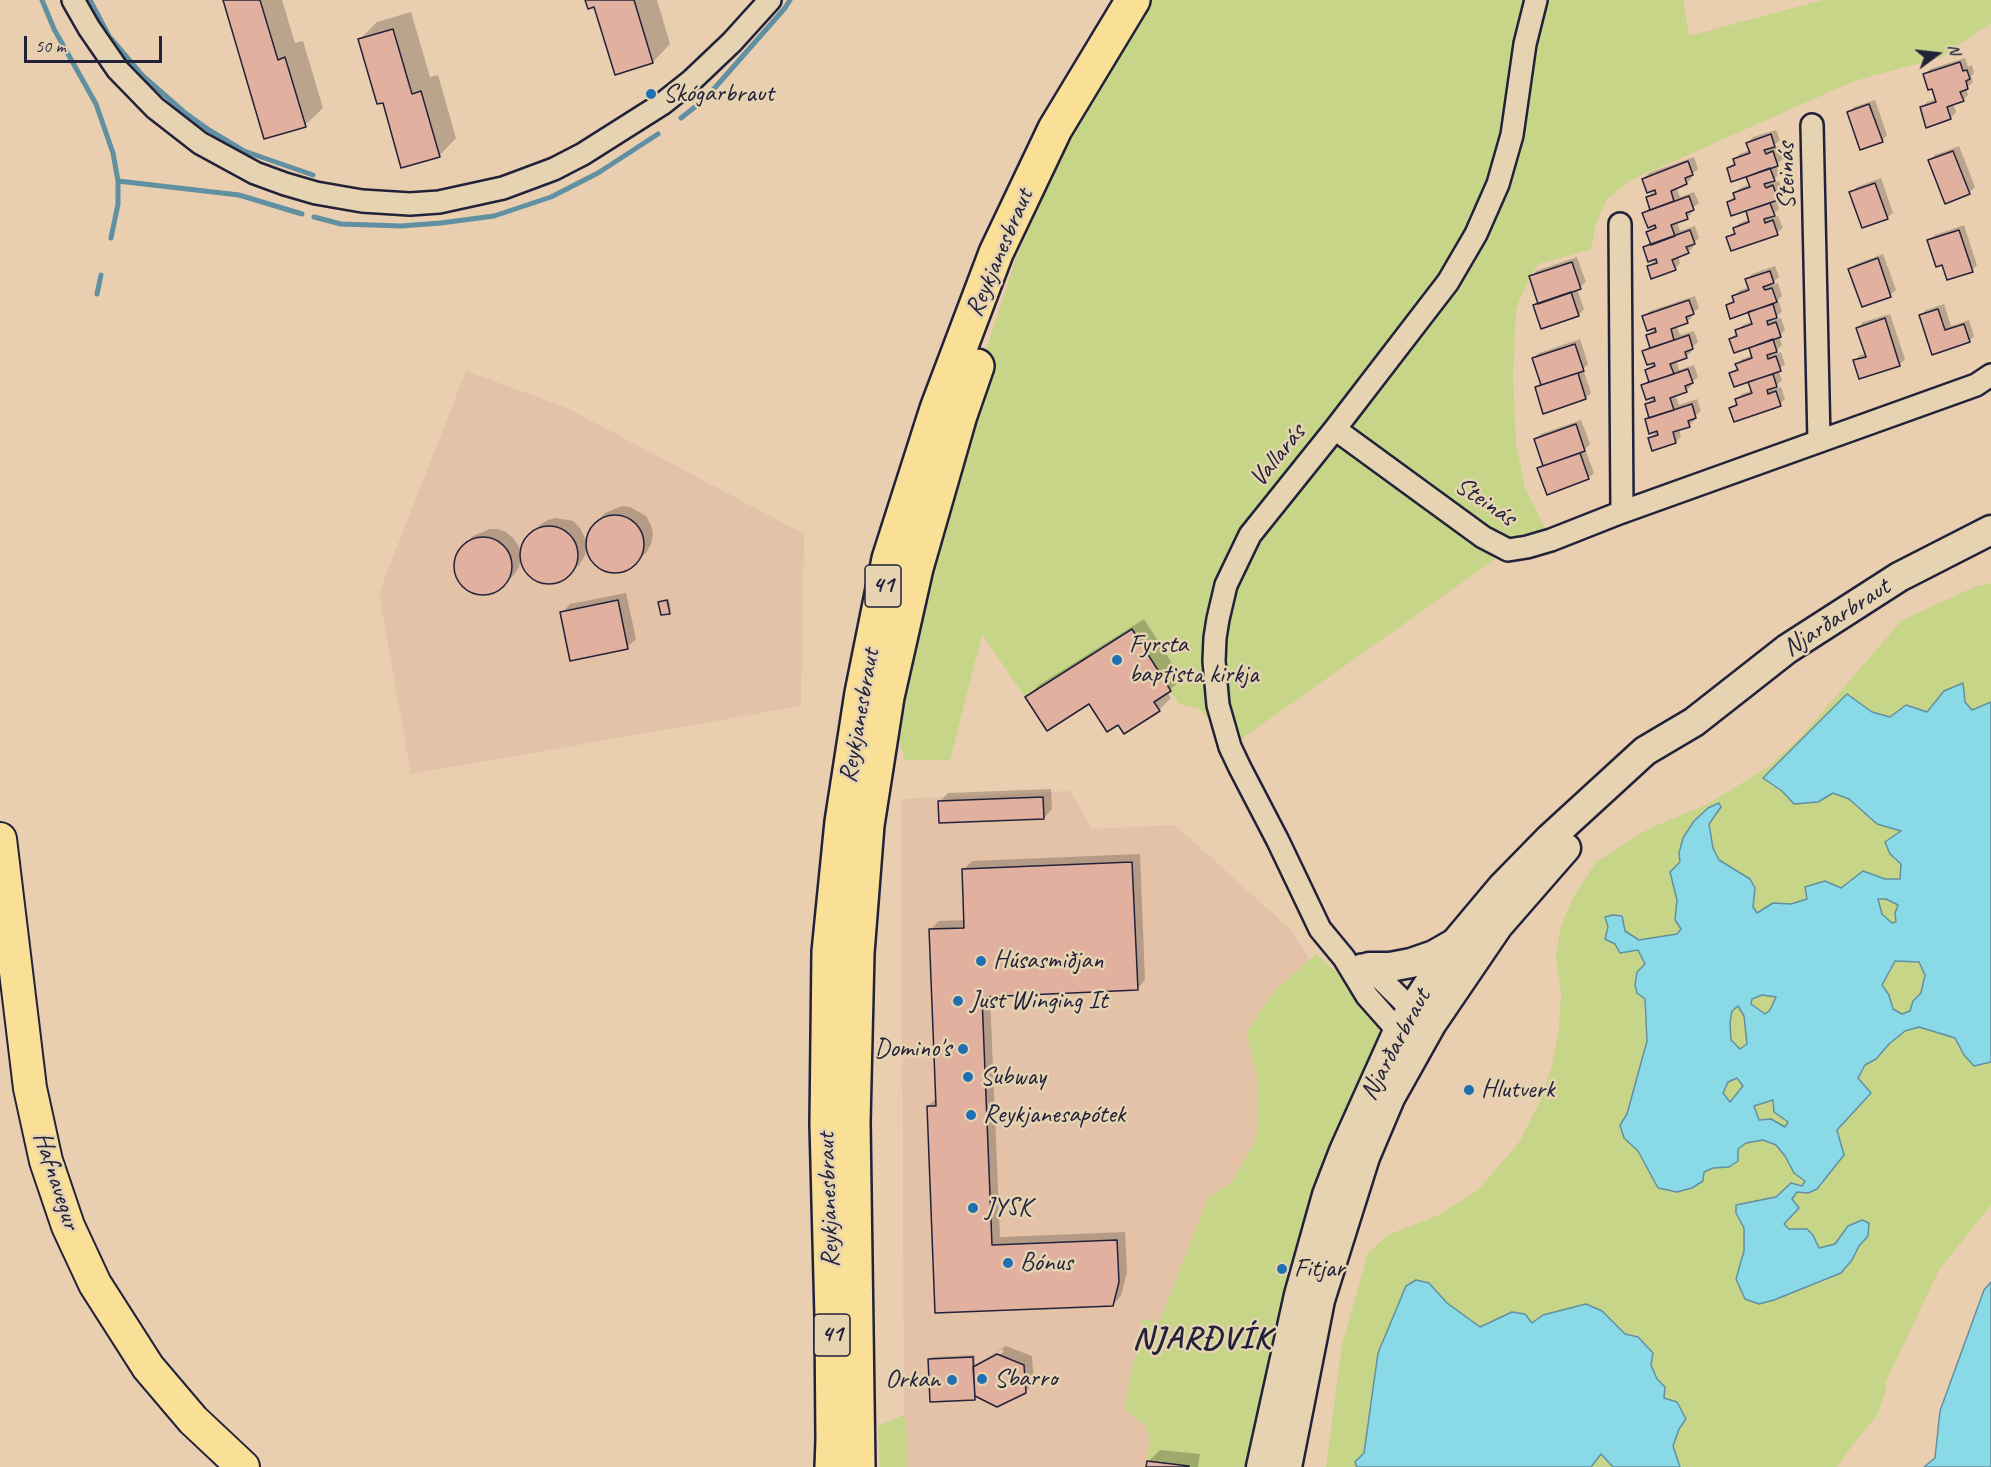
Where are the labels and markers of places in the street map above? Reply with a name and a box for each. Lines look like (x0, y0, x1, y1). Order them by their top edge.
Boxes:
place label: Skógarbraut (663, 78, 774, 110)
marker: Skógarbraut (644, 87, 658, 101)
place label: Fyrsta baptista kirkja (1129, 629, 1258, 690)
marker: Fyrsta baptista kirkja (1110, 653, 1124, 667)
place label: Húsasmiðjan (993, 945, 1103, 977)
marker: Húsasmiðjan (974, 954, 988, 968)
place label: Just Winging It (970, 985, 1107, 1017)
marker: Just Winging It (951, 994, 965, 1008)
place label: Domino's (874, 1033, 951, 1065)
marker: Domino's (956, 1042, 970, 1056)
place label: Subway (980, 1061, 1046, 1093)
marker: Subway (961, 1070, 975, 1084)
place label: Hlutverk (1481, 1074, 1554, 1106)
marker: Hlutverk (1462, 1083, 1476, 1097)
place label: Reykjanesapótek (983, 1099, 1125, 1131)
marker: Reykjanesapótek (964, 1108, 978, 1122)
place label: JYSK (985, 1192, 1031, 1224)
marker: JYSK (966, 1201, 980, 1215)
place label: Bónus (1020, 1247, 1073, 1279)
place label: Fitjar (1294, 1253, 1345, 1285)
marker: Bónus (1001, 1256, 1015, 1270)
marker: Fitjar (1275, 1262, 1289, 1276)
place label: Sbarro (994, 1363, 1057, 1395)
place label: Orkan (885, 1364, 940, 1396)
marker: Sbarro (975, 1372, 989, 1386)
marker: Orkan (945, 1373, 959, 1387)

